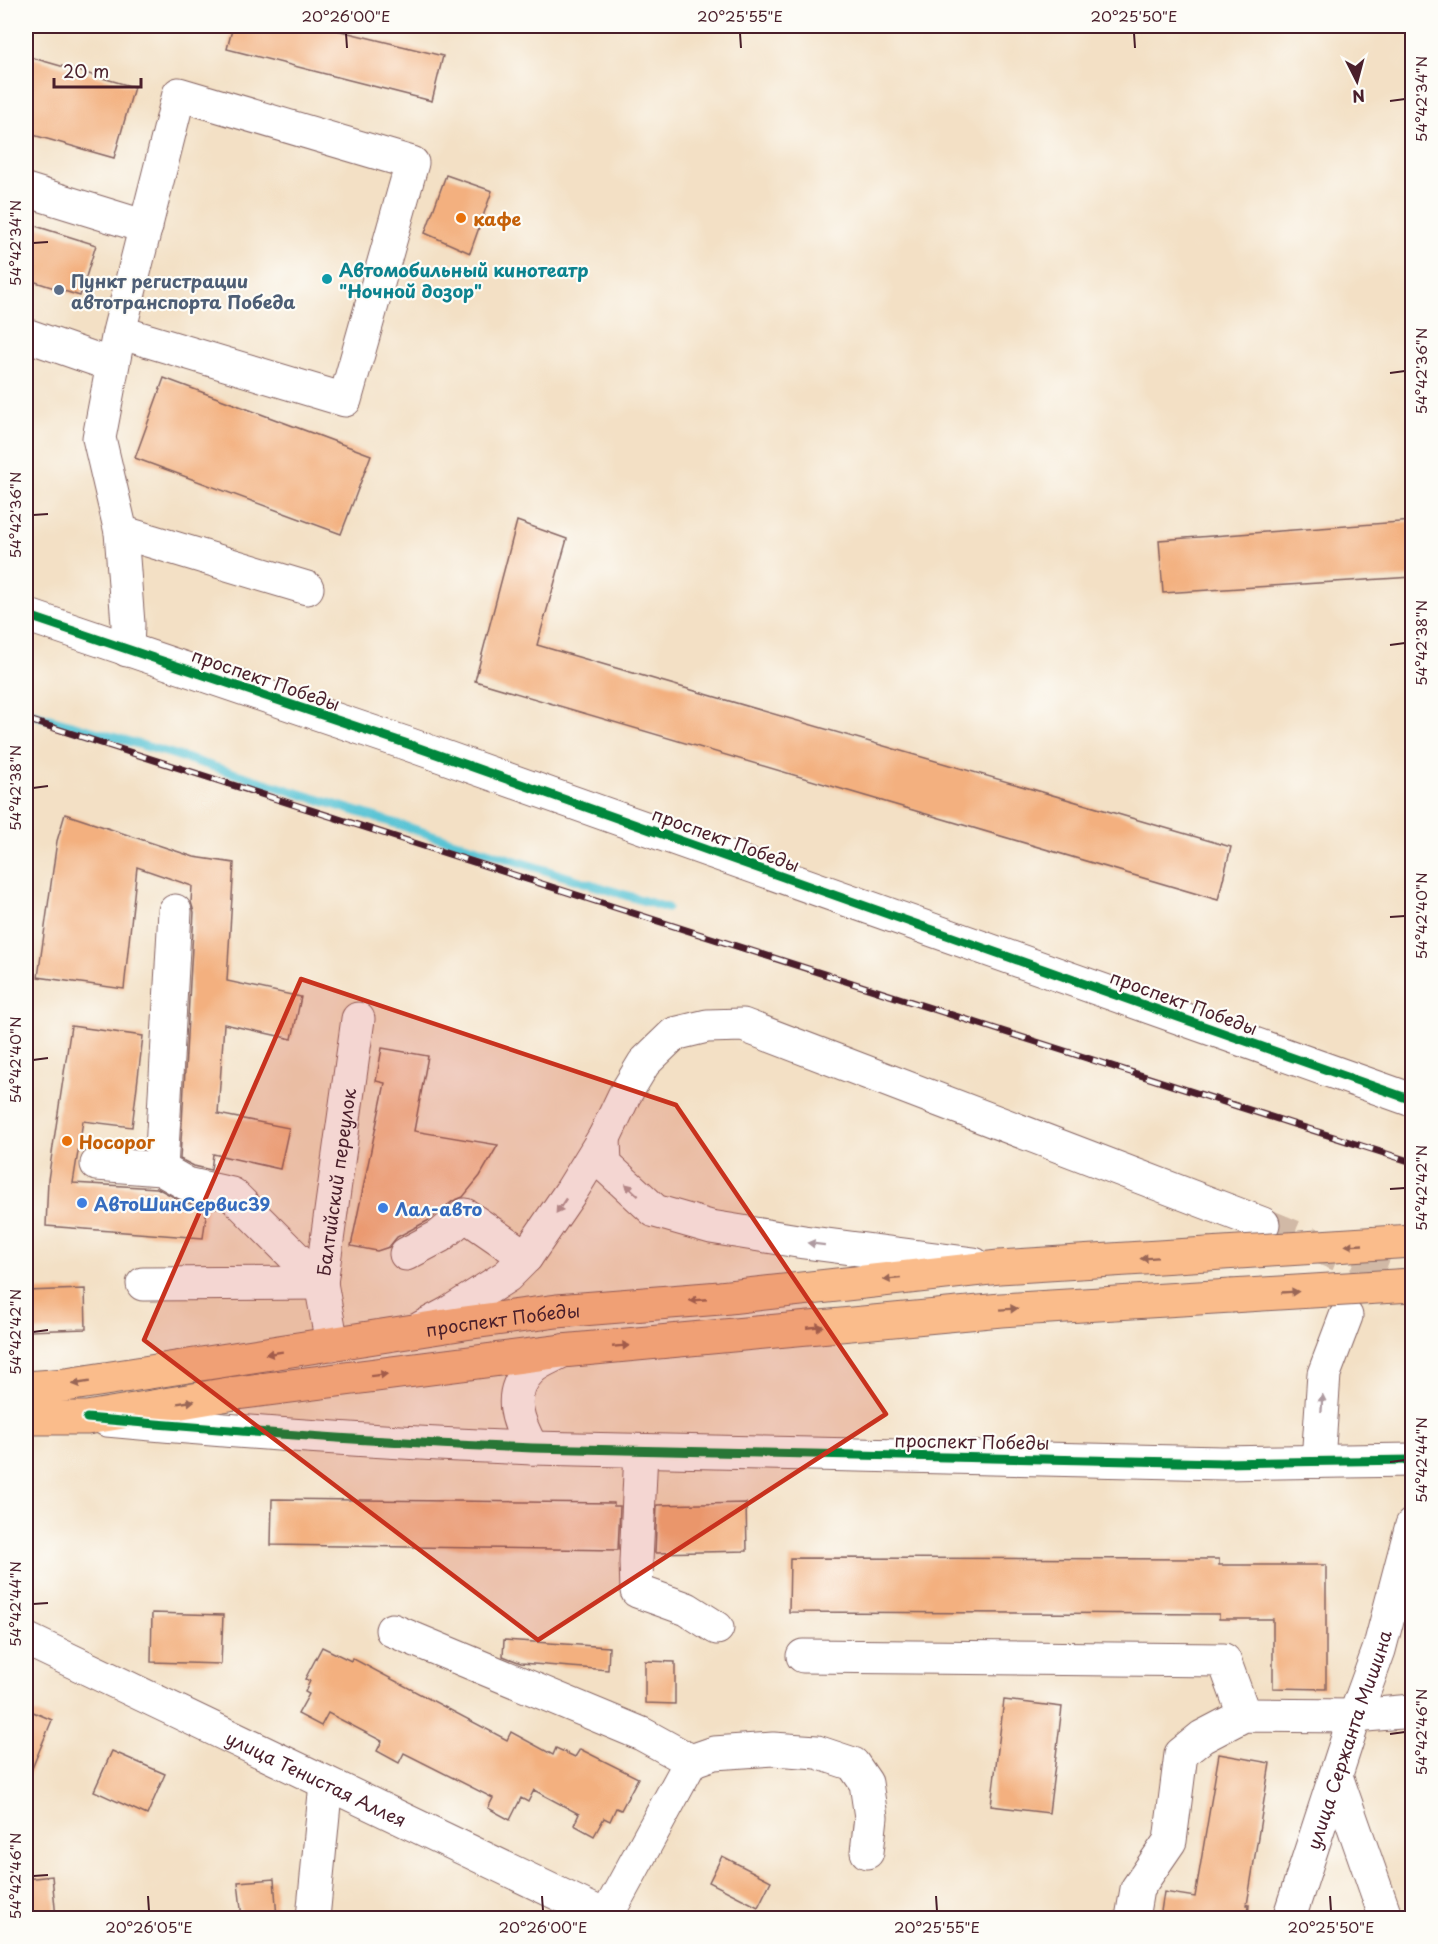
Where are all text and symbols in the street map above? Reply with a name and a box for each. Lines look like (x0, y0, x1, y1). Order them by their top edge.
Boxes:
text: 20°26'00"E (302, 4, 390, 27)
text: 20°25'55"E (697, 4, 783, 27)
text: 20°25'50"E (1090, 4, 1178, 27)
scale bar (54, 51, 141, 89)
north arrow (1327, 51, 1387, 111)
text: 54°42'34"N (1409, 56, 1432, 142)
text: 20 m (63, 57, 109, 84)
text: N (1351, 84, 1366, 110)
text: 54°42'34"N (3, 200, 26, 286)
place label: кафе (473, 205, 522, 232)
marker: кафе (454, 211, 468, 225)
place label: Автомобильный кинотеатр "Ночной дозор" (339, 256, 588, 304)
place label: Пункт регистрации автотранспорта Победа (71, 267, 296, 315)
marker: Автомобильный кинотеатр "Ночной дозор" (320, 272, 334, 286)
marker: Пункт регистрации автотранспорта Победа (52, 283, 66, 297)
text: 54°42'36"N (1409, 327, 1432, 415)
text: 54°42'36"N (3, 471, 26, 559)
text: 54°42'38"N (1409, 600, 1432, 686)
street label: проспект Победы (188, 641, 344, 717)
text: 54°42'38"N (3, 745, 26, 831)
street label: проспект Победы (648, 800, 804, 878)
text: 54°42'40"N (1409, 872, 1432, 960)
street label: проспект Победы (1106, 963, 1262, 1041)
text: 54°42'40"N (3, 1016, 26, 1104)
street label: Балтийский переулок (309, 1086, 362, 1277)
place label: Носорог (79, 1128, 155, 1155)
marker: Носорог (60, 1134, 74, 1148)
text: 54°42'42"N (1409, 1145, 1432, 1231)
one-way arrow (625, 1183, 640, 1197)
place label: АвтоШинСервис39 (94, 1190, 270, 1217)
place label: Лал-авто (395, 1195, 482, 1222)
marker: АвтоШинСервис39 (75, 1196, 89, 1210)
one-way arrow (555, 1197, 567, 1213)
marker: Лал-авто (376, 1201, 390, 1215)
one-way arrow (806, 1239, 825, 1249)
one-way arrow (1345, 1240, 1364, 1250)
one-way arrow (1140, 1253, 1159, 1262)
one-way arrow (883, 1274, 902, 1284)
one-way arrow (1280, 1288, 1299, 1297)
text: 54°42'42"N (3, 1289, 26, 1375)
one-way arrow (689, 1295, 708, 1305)
street label: проспект Победы (424, 1296, 581, 1342)
one-way arrow (999, 1305, 1018, 1314)
one-way arrow (805, 1322, 824, 1332)
one-way arrow (611, 1341, 630, 1351)
one-way arrow (264, 1349, 283, 1358)
one-way arrow (370, 1370, 389, 1380)
one-way arrow (71, 1378, 90, 1387)
one-way arrow (1317, 1393, 1327, 1412)
one-way arrow (177, 1397, 196, 1406)
text: 54°42'44"N (1409, 1417, 1432, 1503)
street label: проспект Победы (894, 1426, 1050, 1456)
text: 54°42'44"N (3, 1561, 26, 1647)
street label: улица Сержанта Мишина (1299, 1626, 1397, 1853)
text: 54°42'46"N (1409, 1689, 1432, 1775)
street label: улица Тенистая Аллея (222, 1723, 411, 1833)
text: 54°42'46"N (3, 1833, 26, 1919)
text: 20°26'05"E (105, 1915, 193, 1938)
text: 20°26'00"E (499, 1915, 587, 1938)
text: 20°25'55"E (894, 1915, 980, 1938)
text: 20°25'50"E (1287, 1915, 1375, 1938)

